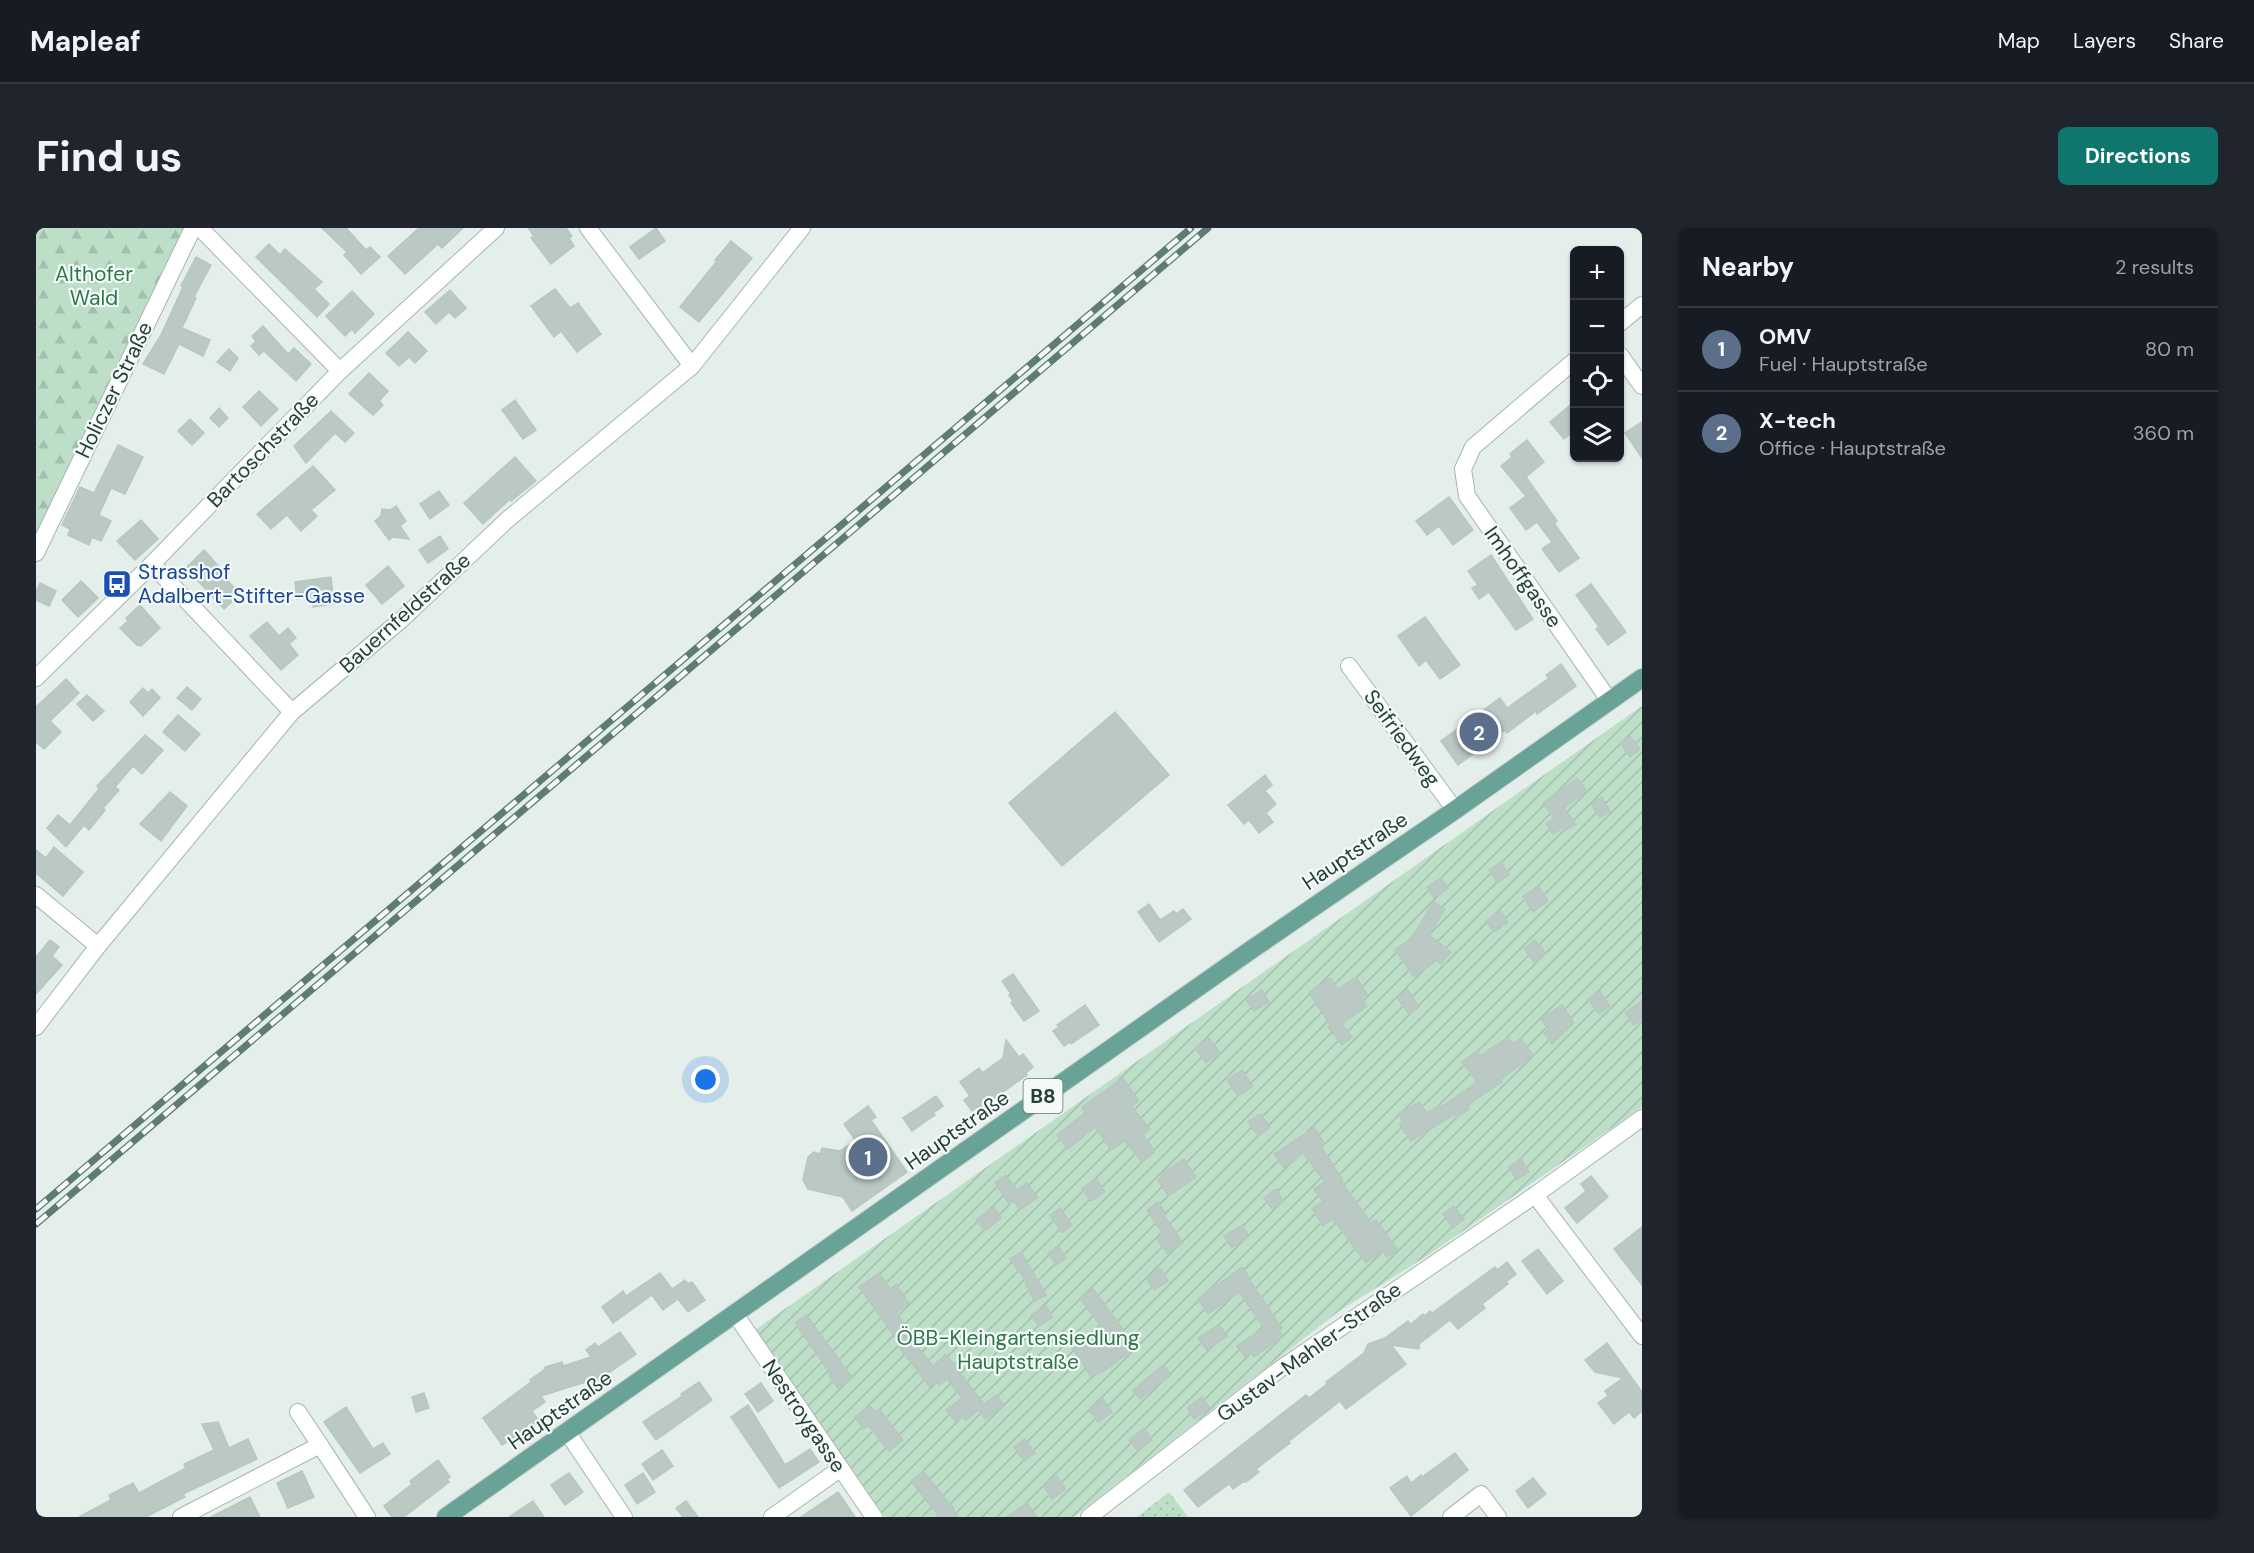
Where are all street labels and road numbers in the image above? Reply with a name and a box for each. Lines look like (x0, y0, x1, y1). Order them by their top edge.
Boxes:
street label: Holiczer Straße (69, 317, 159, 463)
street label: Bartoschstraße (201, 386, 325, 514)
street label: Imhoffgasse (1478, 521, 1568, 633)
street label: Bauernfeldstraße (333, 547, 477, 679)
street label: Seifriedweg (1357, 684, 1447, 792)
street label: Hauptstraße (1297, 805, 1413, 897)
road number: B8 (1024, 1079, 1062, 1113)
street label: Hauptstraße (899, 1084, 1015, 1176)
street label: Gustav-Mahler-Straße (1211, 1275, 1407, 1428)
street label: Nestroygasse (756, 1354, 852, 1478)
street label: Hauptstraße (502, 1364, 618, 1456)

